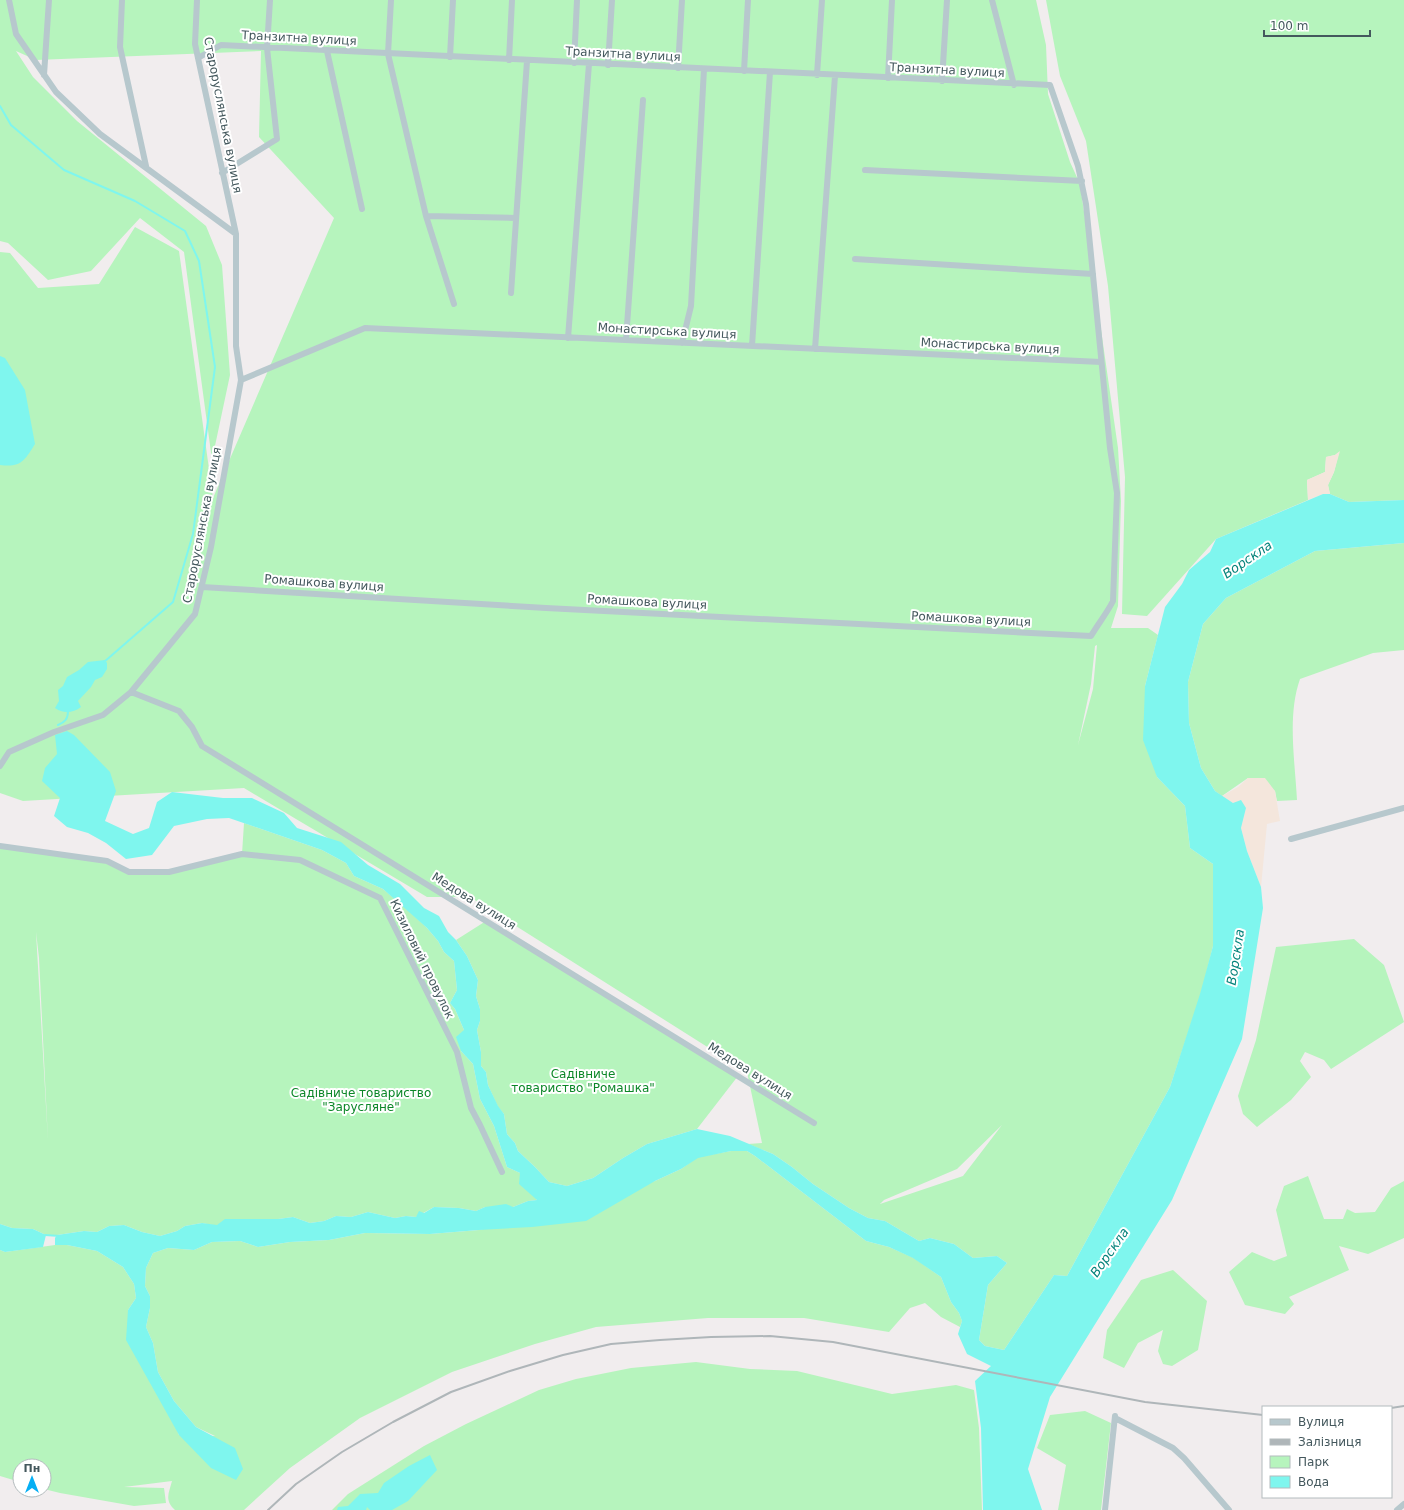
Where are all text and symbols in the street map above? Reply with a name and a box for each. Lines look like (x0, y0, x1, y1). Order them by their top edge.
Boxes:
scale bar (1264, 12, 1370, 38)
text: 100 m (1270, 19, 1308, 33)
street label: Транзитна вулиця (240, 28, 357, 48)
street label: Староруслянська вулиця (201, 36, 245, 194)
street label: Транзитна вулиця (564, 44, 681, 64)
street label: Транзитна вулиця (888, 60, 1005, 80)
street label: Монастирська вулиця (597, 320, 737, 342)
street label: Монастирська вулиця (920, 335, 1060, 357)
street label: Староруслянська вулиця (180, 446, 224, 604)
water label: Ворскла (1220, 537, 1275, 581)
street label: Ромашкова вулиця (264, 572, 384, 594)
street label: Ромашкова вулиця (587, 592, 707, 612)
street label: Ромашкова вулиця (911, 609, 1031, 629)
street label: Медова вулиця (429, 869, 519, 933)
street label: Кизиловий провулок (387, 897, 457, 1021)
water label: Ворскла (1224, 928, 1247, 986)
street label: Медова вулиця (705, 1039, 795, 1103)
park label: Садівниче товариство "Ромашка" (511, 1067, 655, 1095)
park label: Садівниче товариство "Зарусляне" (291, 1086, 431, 1114)
water label: Ворскла (1087, 1225, 1132, 1280)
legend (1262, 1406, 1392, 1498)
text: Вулиця (1298, 1415, 1344, 1429)
text: Залізниця (1298, 1435, 1361, 1449)
text: Парк (1298, 1455, 1329, 1469)
north arrow (12, 1458, 52, 1498)
text: Пн (24, 1462, 40, 1475)
text: Вода (1298, 1475, 1329, 1489)

